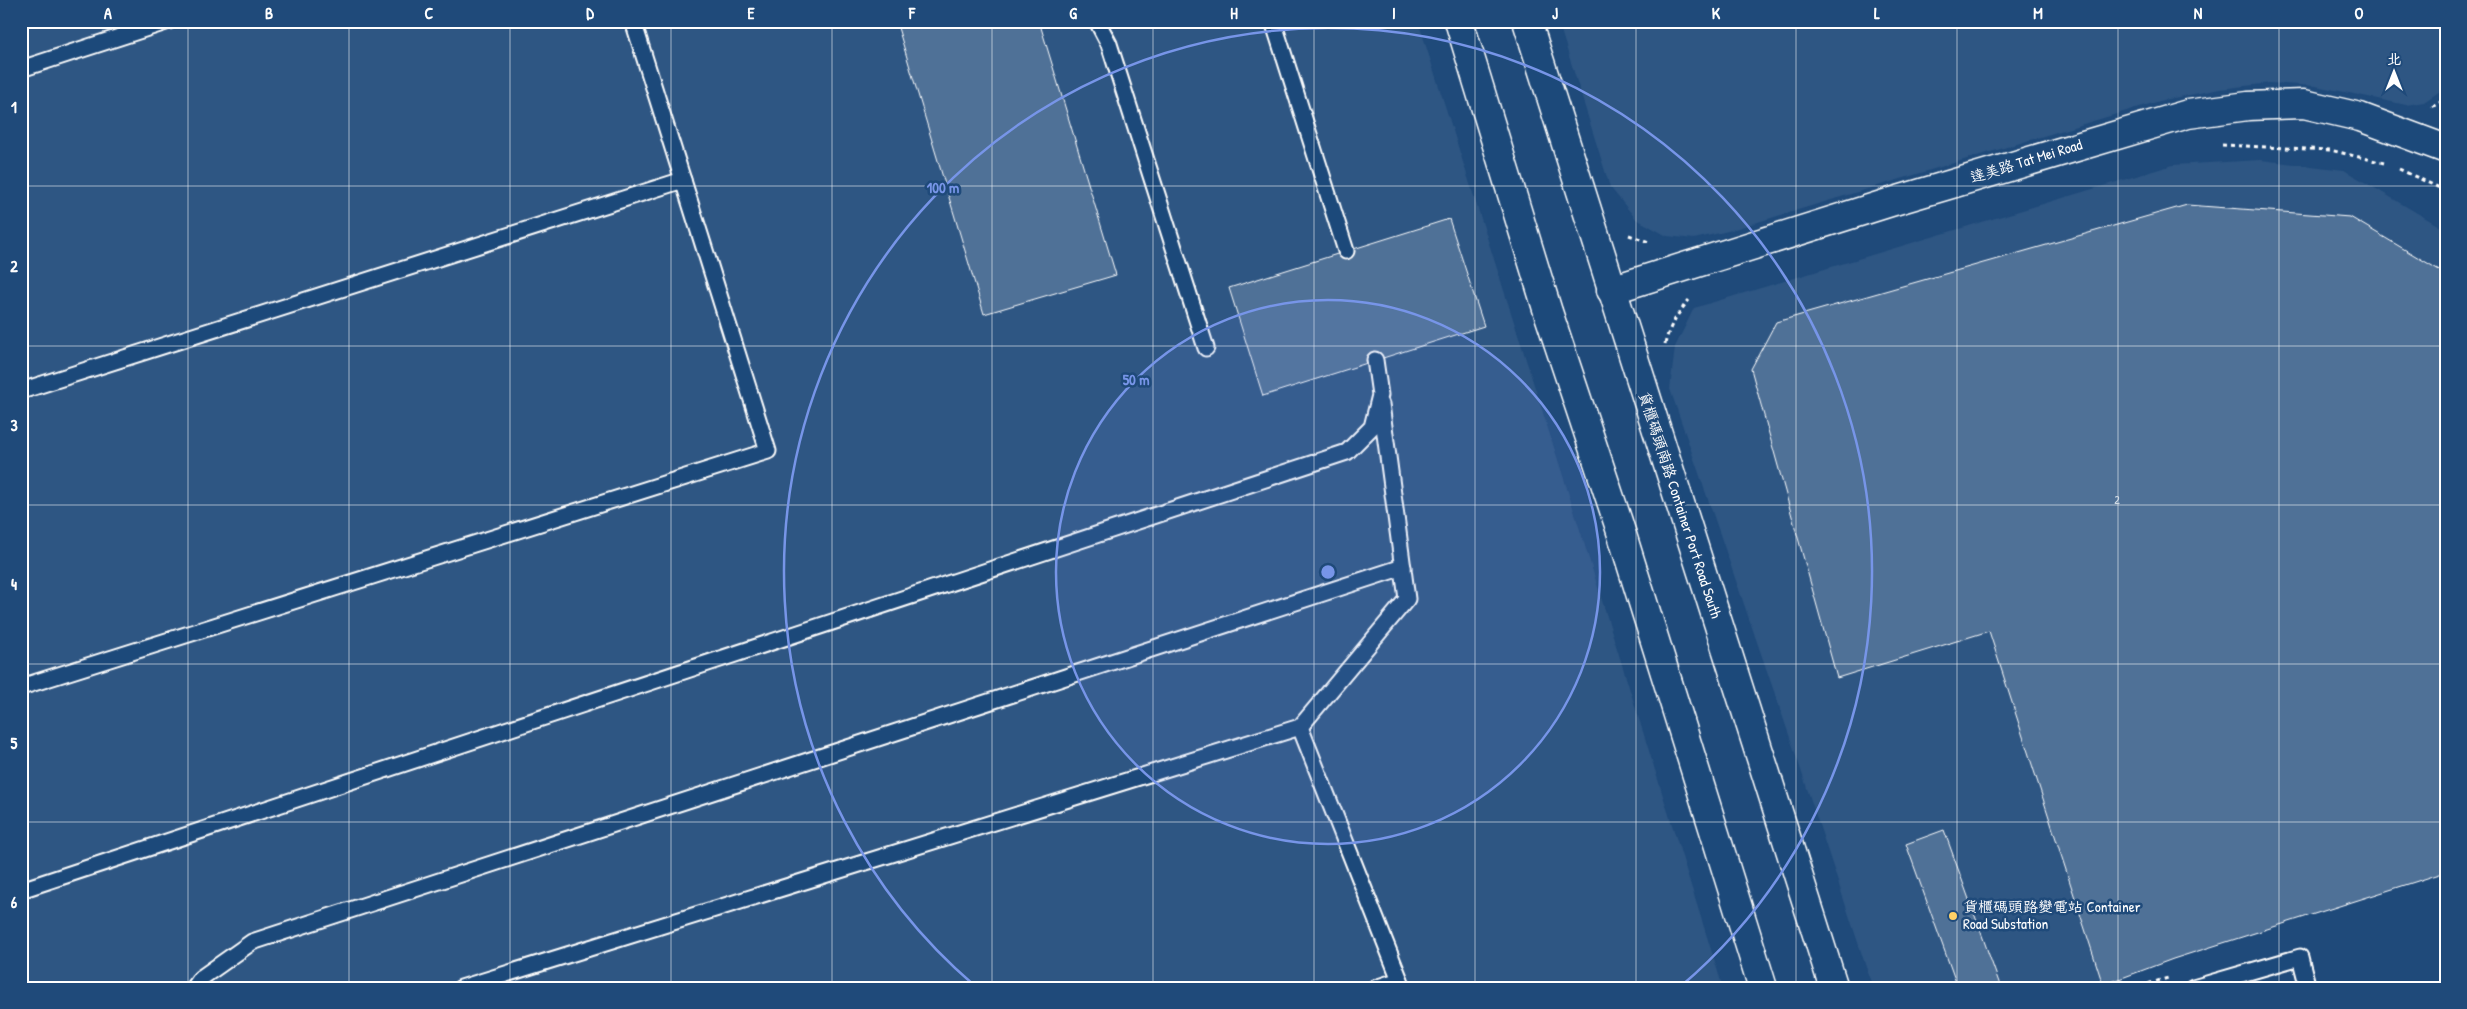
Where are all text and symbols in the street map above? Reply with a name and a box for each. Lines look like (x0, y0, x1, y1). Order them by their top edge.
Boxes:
text: A (104, 2, 112, 24)
text: B (265, 2, 273, 24)
text: C (425, 2, 434, 24)
text: D (586, 2, 594, 24)
text: E (747, 2, 755, 24)
text: F (908, 2, 916, 24)
text: G (1069, 2, 1077, 24)
text: H (1230, 2, 1238, 24)
text: I (1392, 2, 1396, 24)
text: J (1552, 2, 1558, 24)
text: K (1712, 2, 1721, 24)
text: L (1874, 2, 1880, 24)
text: M (2033, 2, 2043, 24)
text: N (2194, 2, 2203, 24)
text: O (2355, 2, 2364, 24)
north arrow (2370, 48, 2420, 98)
text: 北 (2387, 49, 2401, 68)
text: 1 (11, 96, 17, 118)
street label: 達美路 Tat Mei Road (1967, 133, 2085, 188)
text: 100 m (927, 177, 959, 198)
text: 2 (10, 255, 18, 277)
text: 50 m (1123, 369, 1149, 390)
street label: 貨櫃碼頭南路 Container Port Road South (1634, 389, 1727, 621)
text: 3 (10, 414, 18, 436)
house number: 2 (2114, 491, 2120, 508)
centre of rings (1319, 563, 1337, 581)
text: 4 (11, 573, 17, 595)
text: 5 (11, 732, 18, 754)
text: 6 (11, 891, 18, 913)
place label: 貨櫃碼頭路變電站 Container Road Substation (1963, 896, 2141, 934)
marker: 貨櫃碼頭路變電站 Container Road Substation (1947, 910, 1959, 922)

